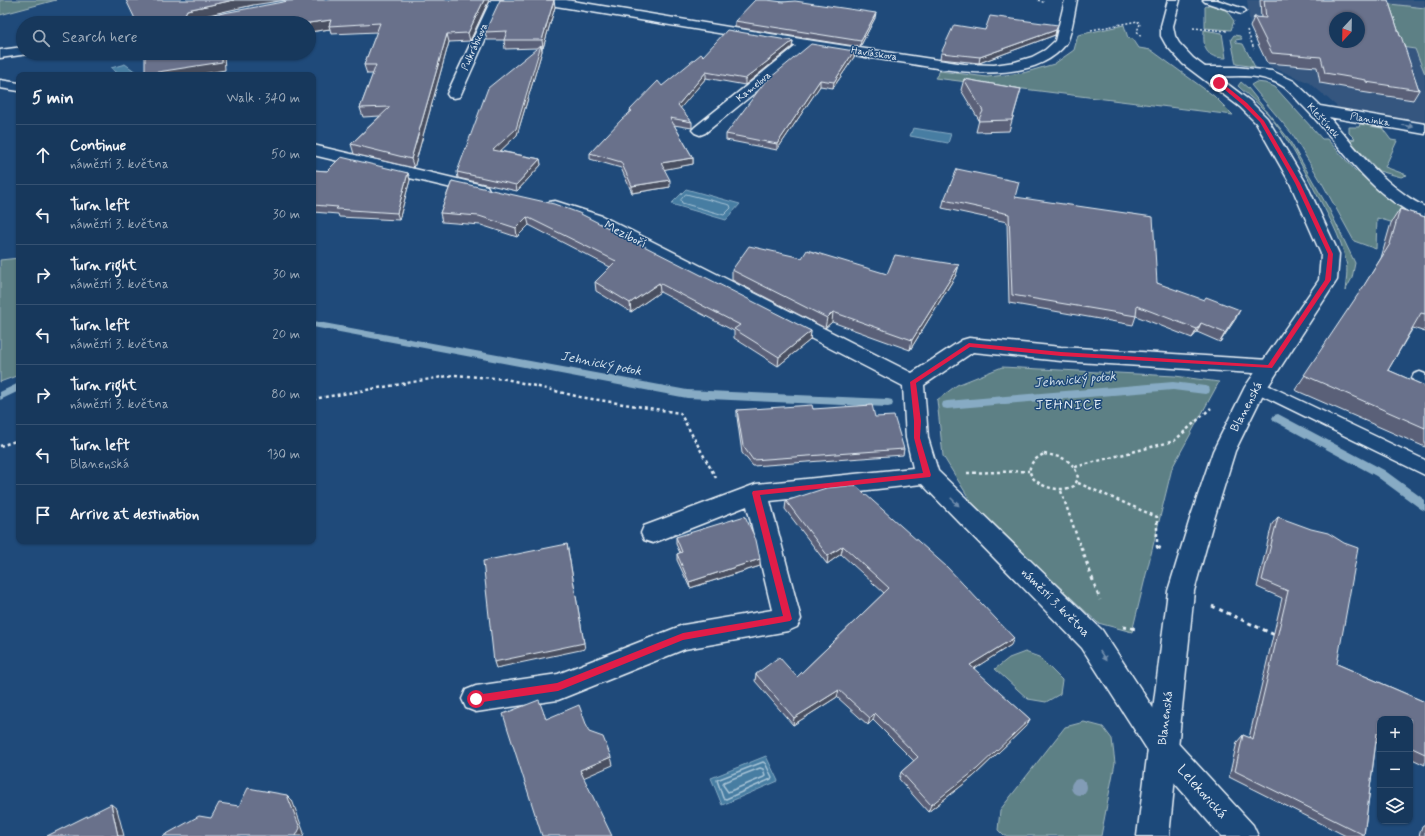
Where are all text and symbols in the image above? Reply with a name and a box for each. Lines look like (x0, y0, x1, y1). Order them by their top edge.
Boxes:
north arrow (1329, 12, 1365, 48)
search box (16, 16, 316, 60)
street label: Pulkrábkova (459, 21, 491, 73)
icon: search (30, 27, 52, 49)
text: Search here (62, 28, 138, 48)
street label: Havláskova (850, 44, 898, 64)
street label: Kamelova (734, 69, 774, 105)
route end (1210, 74, 1228, 92)
text: 5 min (32, 87, 74, 109)
text: Walk · 340 m (226, 90, 300, 107)
street label: Kleštínek (1304, 100, 1343, 142)
street label: Planinka (1349, 110, 1392, 130)
one-way arrow (1402, 123, 1415, 129)
text: Continue (70, 136, 126, 156)
icon: ahead (32, 144, 54, 166)
text: 50 m (271, 146, 300, 163)
text: náměstí 3. května (70, 156, 169, 173)
text: Turn left (70, 196, 130, 216)
icon: left (32, 204, 54, 226)
text: 30 m (273, 206, 300, 223)
text: náměstí 3. května (70, 216, 169, 233)
street label: Meziboří (601, 218, 649, 252)
text: Turn right (70, 256, 137, 276)
icon: right (32, 264, 54, 286)
text: 30 m (273, 266, 300, 283)
text: náměstí 3. května (70, 276, 169, 293)
text: Turn left (70, 316, 130, 336)
icon: left (32, 324, 54, 346)
text: 20 m (272, 326, 300, 343)
text: náměstí 3. května (70, 336, 169, 353)
water label: Jehnický potok (559, 348, 643, 380)
water label: Jehnický potok (1033, 368, 1117, 392)
text: Turn right (70, 376, 137, 396)
street label: Blanenská (1227, 379, 1267, 435)
icon: right (32, 384, 54, 406)
text: 80 m (271, 386, 300, 403)
text: náměstí 3. května (70, 396, 169, 413)
district label: JEHNICE (1035, 396, 1103, 414)
text: Turn left (70, 436, 130, 456)
icon: left (32, 444, 54, 466)
text: 130 m (267, 446, 300, 463)
text: Blanenská (70, 456, 129, 473)
one-way arrow (950, 497, 960, 507)
icon: arrive (32, 504, 54, 526)
text: Arrive at destination (70, 505, 199, 525)
street label: náměstí 3. května (1017, 565, 1093, 641)
one-way arrow (1099, 651, 1107, 661)
route start (467, 690, 485, 708)
street label: Blanenská (1155, 690, 1177, 746)
map controls (1377, 716, 1413, 824)
button: + (1377, 716, 1413, 752)
button: − (1377, 752, 1413, 788)
street label: Lelekovická (1173, 761, 1231, 823)
button: layers (1377, 788, 1413, 824)

